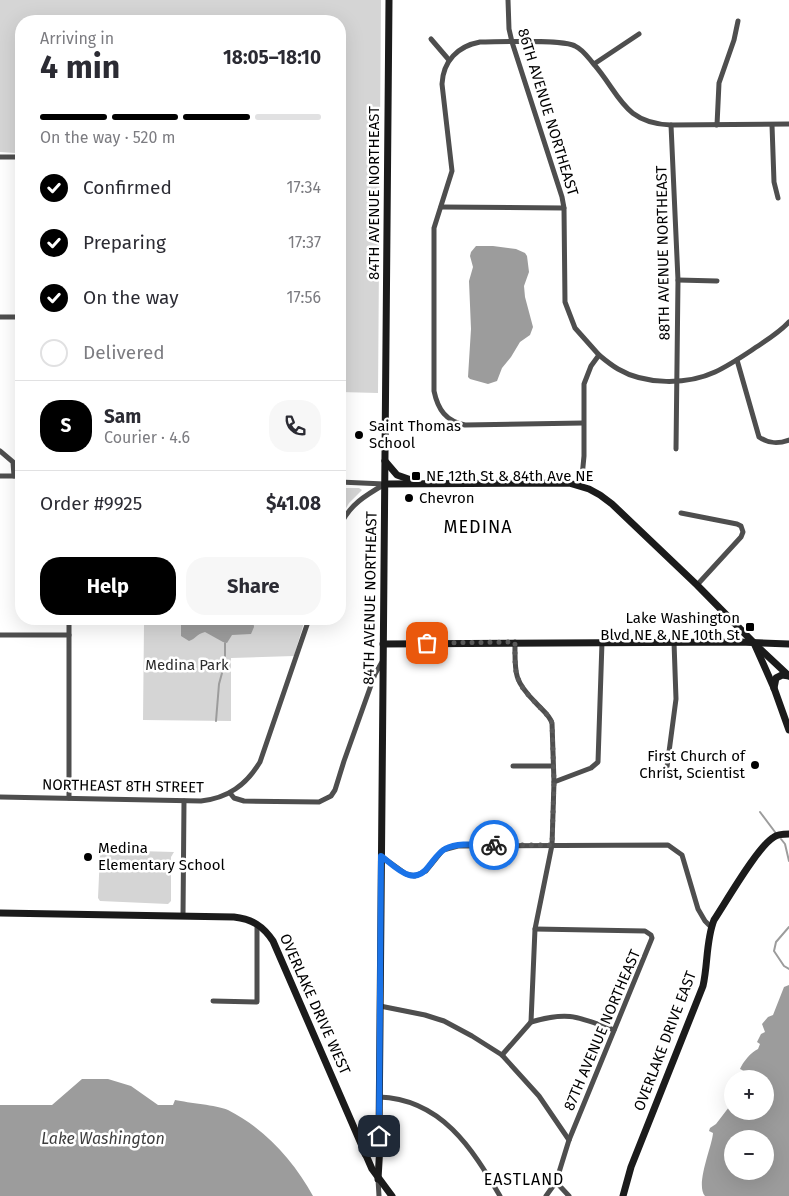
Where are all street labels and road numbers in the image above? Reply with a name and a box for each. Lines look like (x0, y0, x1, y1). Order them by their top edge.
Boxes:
street label: 86TH AVENUE NORTHEAST (514, 26, 582, 198)
street label: 84TH AVENUE NORTHEAST (365, 106, 383, 280)
street label: 88TH AVENUE NORTHEAST (652, 165, 674, 340)
street label: 84TH AVENUE NORTHEAST (359, 511, 381, 685)
street label: NORTHEAST 8TH STREET (42, 776, 204, 796)
street label: OVERLAKE DRIVE WEST (276, 931, 354, 1077)
street label: 87TH AVENUE NORTHEAST (560, 947, 644, 1113)
street label: OVERLAKE DRIVE EAST (630, 968, 700, 1113)

